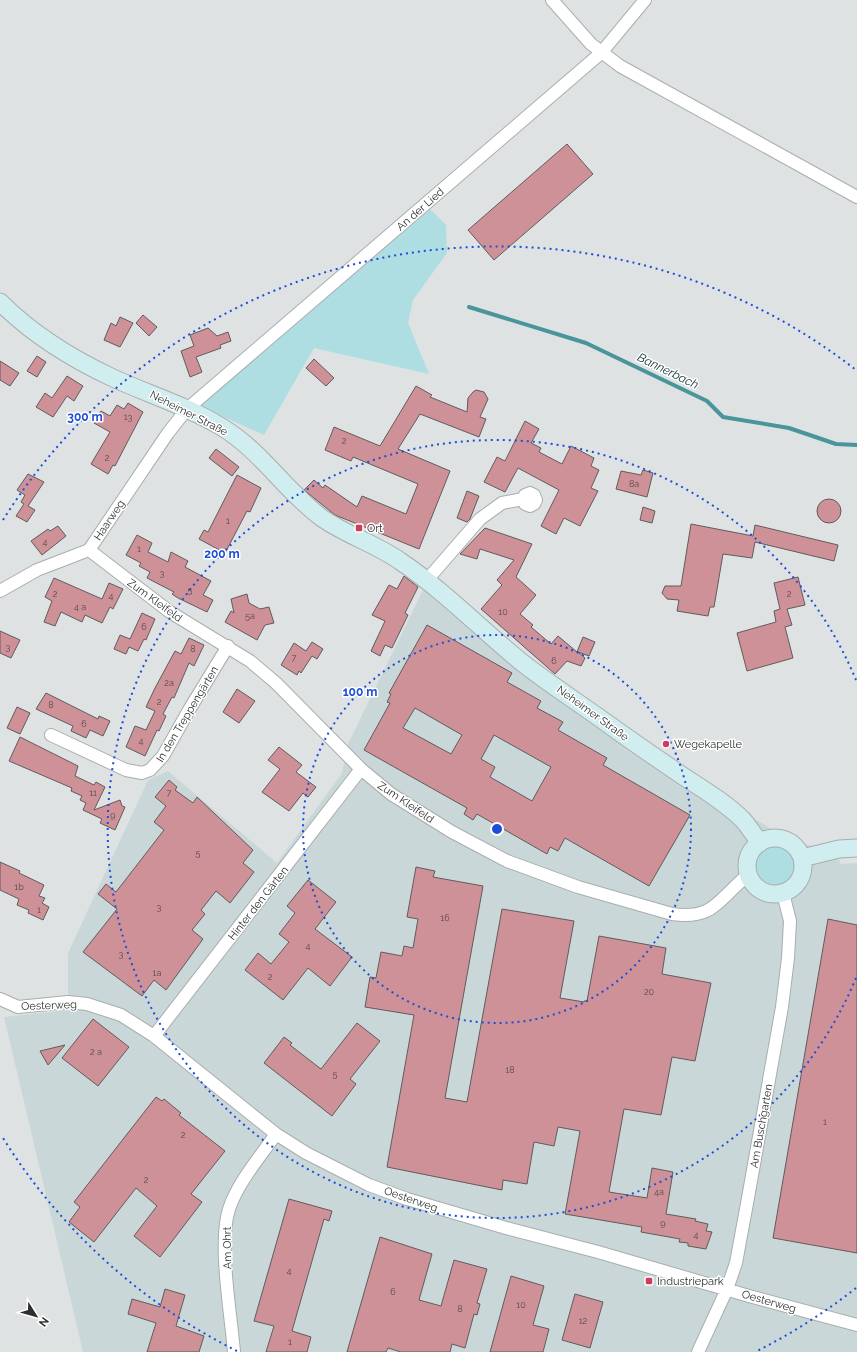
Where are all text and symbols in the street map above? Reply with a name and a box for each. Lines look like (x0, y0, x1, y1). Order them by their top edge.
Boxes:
street label: An der Lied (394, 185, 447, 233)
water label: Bannerbach (635, 350, 701, 392)
street label: Neheimer Straße (148, 388, 230, 439)
text: 300 m (67, 410, 103, 424)
house number: 13 (124, 412, 133, 422)
house number: 2 (342, 436, 347, 446)
house number: 2 (105, 453, 110, 463)
house number: 8a (629, 479, 639, 489)
street label: Haarweg (91, 498, 128, 543)
house number: 1 (226, 516, 230, 526)
place label: Ort (367, 522, 383, 535)
marker: Ort (354, 523, 364, 533)
house number: 4 (43, 537, 48, 547)
house number: 1 (137, 544, 141, 554)
text: 200 m (204, 547, 240, 561)
house number: 3 (160, 568, 165, 578)
street label: Zum Kleifeld (125, 576, 185, 625)
house number: 5 (188, 585, 193, 595)
house number: 2 (53, 589, 58, 599)
house number: 2 (787, 589, 792, 599)
house number: 4 (109, 591, 114, 601)
house number: 4 a (74, 602, 86, 612)
house number: 10 (498, 607, 508, 617)
house number: 5a (245, 611, 255, 621)
house number: 6 (141, 622, 147, 632)
house number: 3 (6, 642, 11, 652)
house number: 8 (190, 644, 196, 654)
house number: 7 (292, 653, 297, 663)
house number: 6 (551, 656, 557, 666)
street label: In den Treppengärten (154, 664, 221, 765)
house number: 2a (164, 678, 174, 688)
street label: Neheimer Straße (554, 683, 632, 744)
text: 100 m (343, 685, 377, 699)
house number: 2 (157, 697, 162, 707)
house number: 8 (48, 700, 54, 710)
house number: 6 (81, 719, 87, 729)
house number: 4 (139, 736, 144, 746)
place label: Wegekapelle (674, 738, 743, 751)
marker: Wegekapelle (661, 739, 671, 749)
street label: Zum Kleifeld (375, 779, 436, 826)
house number: 11 (89, 788, 97, 798)
house number: 7 (167, 788, 172, 798)
house number: 9 (110, 810, 116, 820)
centre of rings (490, 822, 504, 836)
house number: 5 (196, 848, 201, 858)
street label: Hinter den Gärten (226, 864, 291, 943)
house number: 1b (14, 882, 24, 892)
house number: 3 (157, 902, 162, 912)
house number: 1 (37, 905, 41, 915)
house number: 16 (440, 913, 450, 923)
house number: 4 (306, 941, 311, 951)
house number: 3 (119, 949, 124, 959)
house number: 1a (153, 968, 161, 978)
house number: 2 (268, 972, 273, 982)
house number: 20 (644, 987, 655, 997)
street label: Oesterweg (21, 998, 77, 1013)
house number: 2 a (90, 1047, 102, 1057)
house number: 18 (505, 1065, 515, 1075)
house number: 5 (333, 1069, 338, 1079)
street label: Am Buschgarten (748, 1083, 775, 1169)
house number: 1 (823, 1117, 827, 1127)
house number: 2 (181, 1130, 186, 1140)
house number: 2 (144, 1175, 149, 1185)
street label: Oesterweg (382, 1184, 439, 1215)
house number: 4a (654, 1187, 664, 1197)
house number: 9 (660, 1218, 666, 1228)
street label: Am Ohrt (221, 1226, 234, 1269)
house number: 4 (694, 1230, 699, 1240)
house number: 4 (287, 1266, 292, 1276)
place label: Industriepark (657, 1275, 724, 1288)
marker: Industriepark (644, 1276, 654, 1286)
house number: 6 (390, 1287, 396, 1297)
street label: Oesterweg (740, 1288, 798, 1315)
north arrow (16, 1296, 56, 1336)
house number: 10 (516, 1300, 526, 1310)
house number: 8 (457, 1304, 463, 1314)
text: N (36, 1314, 51, 1329)
house number: 12 (579, 1316, 588, 1326)
house number: 1 (288, 1337, 292, 1347)

